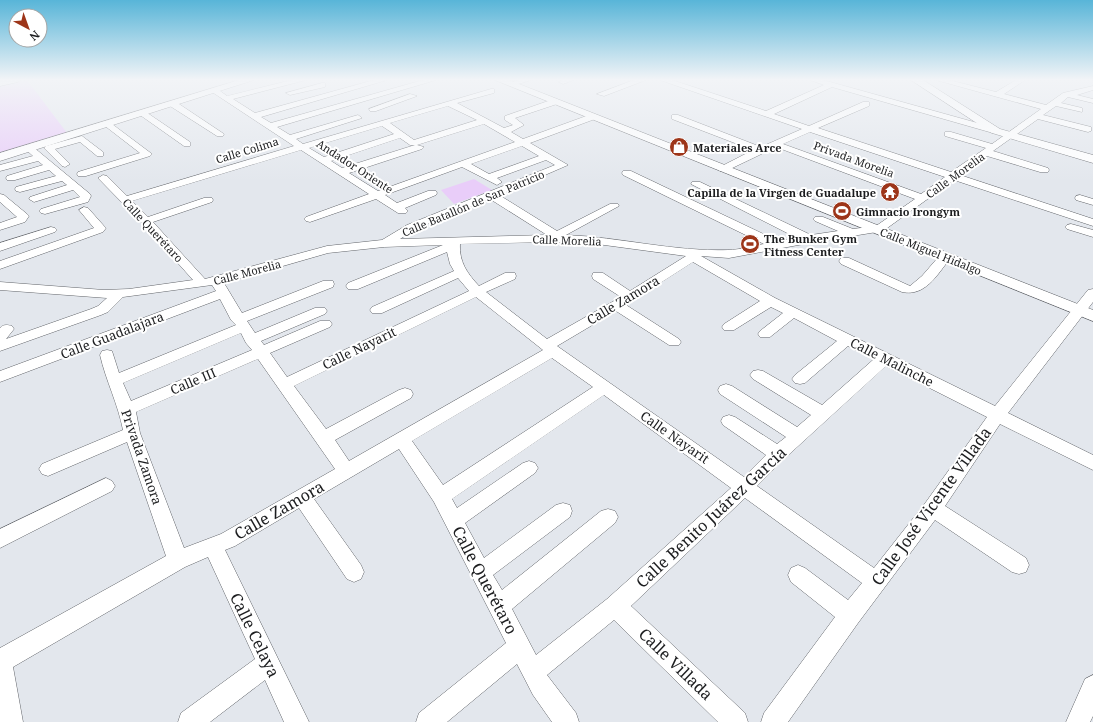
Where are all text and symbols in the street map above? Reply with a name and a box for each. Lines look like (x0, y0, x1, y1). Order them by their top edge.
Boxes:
north arrow (8, 8, 48, 48)
text: N (26, 27, 43, 45)
street label: Calle Colima (214, 133, 280, 167)
street label: Andador Oriente (314, 136, 396, 196)
shop icon: Materiales Arce (668, 136, 690, 158)
street label: Privada Morelia (812, 137, 896, 181)
place label: Materiales Arce (693, 140, 781, 155)
street label: Calle Morelia (923, 149, 987, 201)
street label: Calle Batallón de San Patricio (399, 166, 547, 240)
temple icon: Capilla de la Virgen de Guadalupe (879, 181, 901, 203)
place label: Capilla de la Virgen de Guadalupe (687, 185, 876, 200)
street label: Calle Querétaro (119, 195, 187, 265)
sports icon: Gimnacio Irongym (831, 200, 853, 222)
place label: Gimnacio Irongym (856, 204, 960, 219)
street label: Calle Miguel Hidalgo (878, 224, 984, 278)
street label: Calle Morelia (532, 231, 602, 249)
place label: The Bunker Gym Fitness Center (764, 231, 857, 259)
sports icon: The Bunker Gym Fitness Center (739, 233, 761, 255)
street label: Calle Morelia (212, 256, 282, 288)
street label: Calle Zamora (583, 271, 663, 329)
street label: Calle Guadalajara (58, 307, 166, 363)
street label: Calle Nayarit (319, 322, 399, 374)
street label: Calle Malinche (847, 333, 937, 391)
street label: Calle III (167, 363, 219, 399)
street label: Privada Zamora (117, 407, 167, 507)
street label: Calle Nayarit (637, 407, 713, 468)
street label: Calle José Vicente Villada (866, 422, 996, 590)
street label: Calle Benito Juárez García (631, 441, 791, 593)
street label: Calle Zamora (230, 475, 328, 545)
street label: Calle Querétaro (447, 522, 523, 638)
street label: Calle Celaya (225, 589, 285, 681)
street label: Calle Villada (634, 623, 718, 705)

